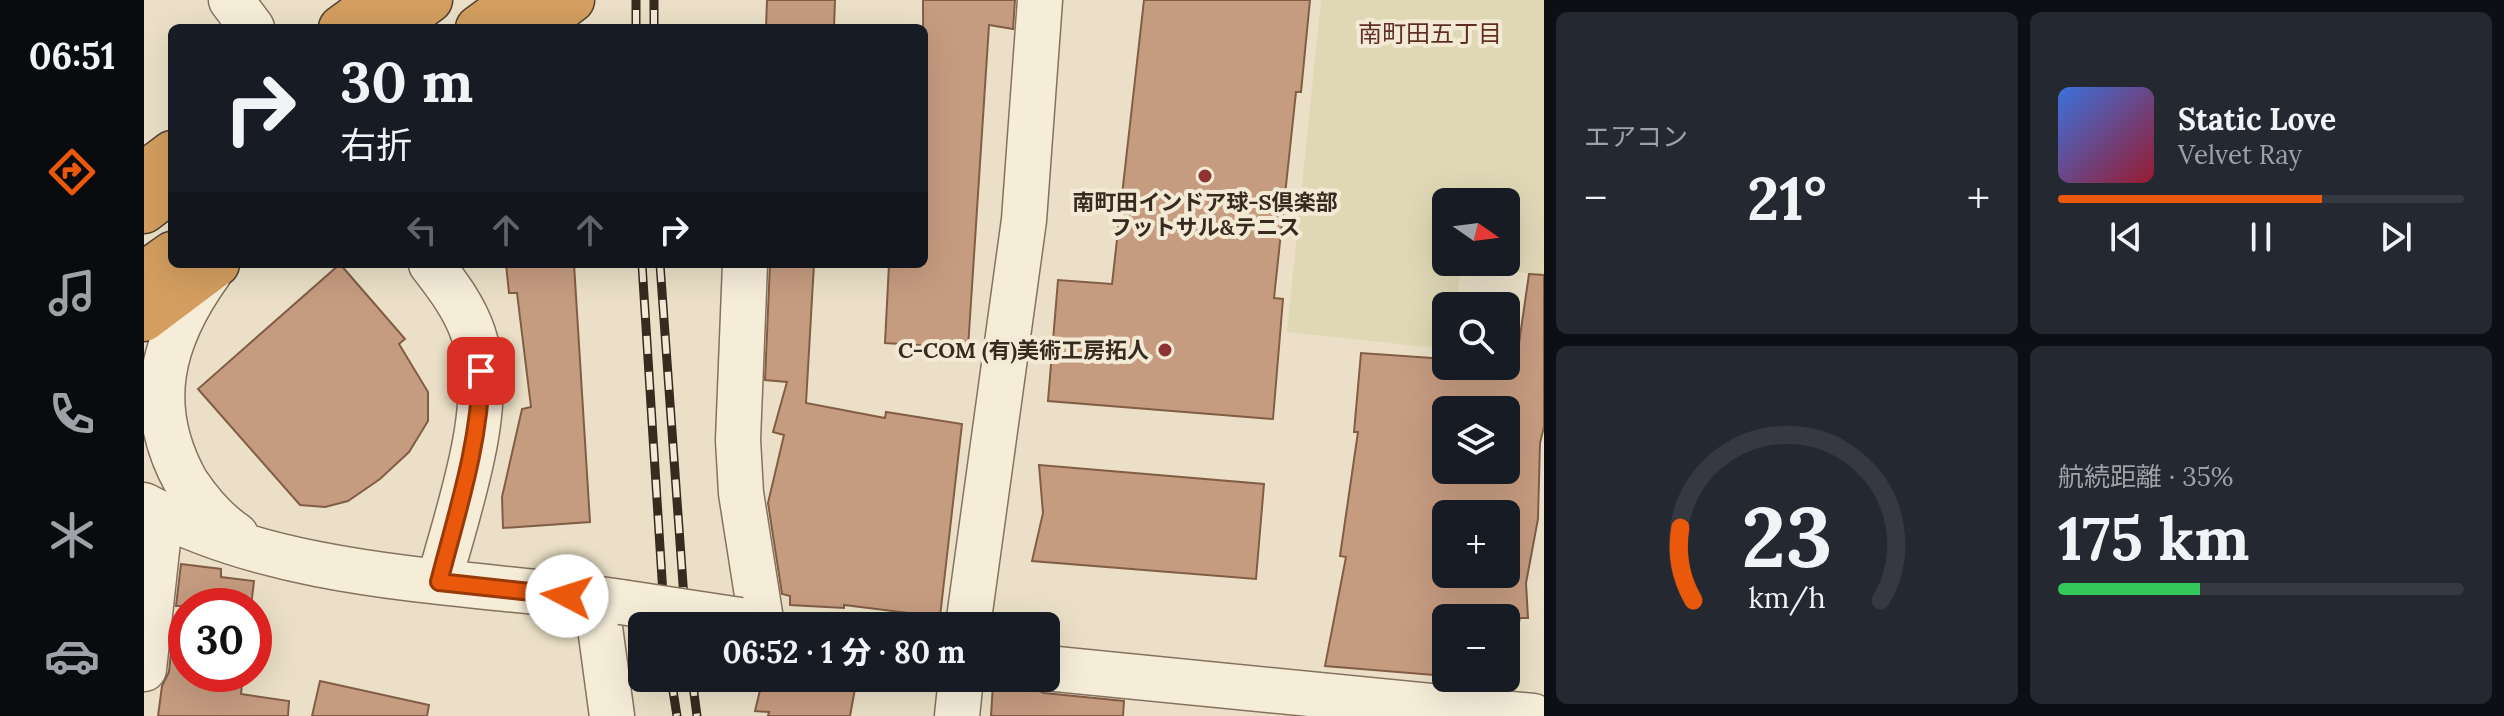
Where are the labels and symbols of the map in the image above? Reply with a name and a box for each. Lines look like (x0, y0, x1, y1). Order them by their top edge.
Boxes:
district label: 南町田五丁目 (1358, 18, 1502, 49)
marker: 南町田インドア球-S倶楽部 フットサル&テニス (1196, 167, 1214, 185)
place label: 南町田インドア球-S倶楽部 フットサル&テニス (1072, 188, 1338, 241)
north arrow (1432, 188, 1520, 276)
place label: C-COM (有)美術工房拓人 (898, 336, 1149, 364)
pin (447, 337, 515, 405)
marker: C-COM (有)美術工房拓人 (1156, 341, 1174, 359)
position arrow (525, 554, 609, 638)
speed limit sign: 30 (168, 588, 272, 692)

